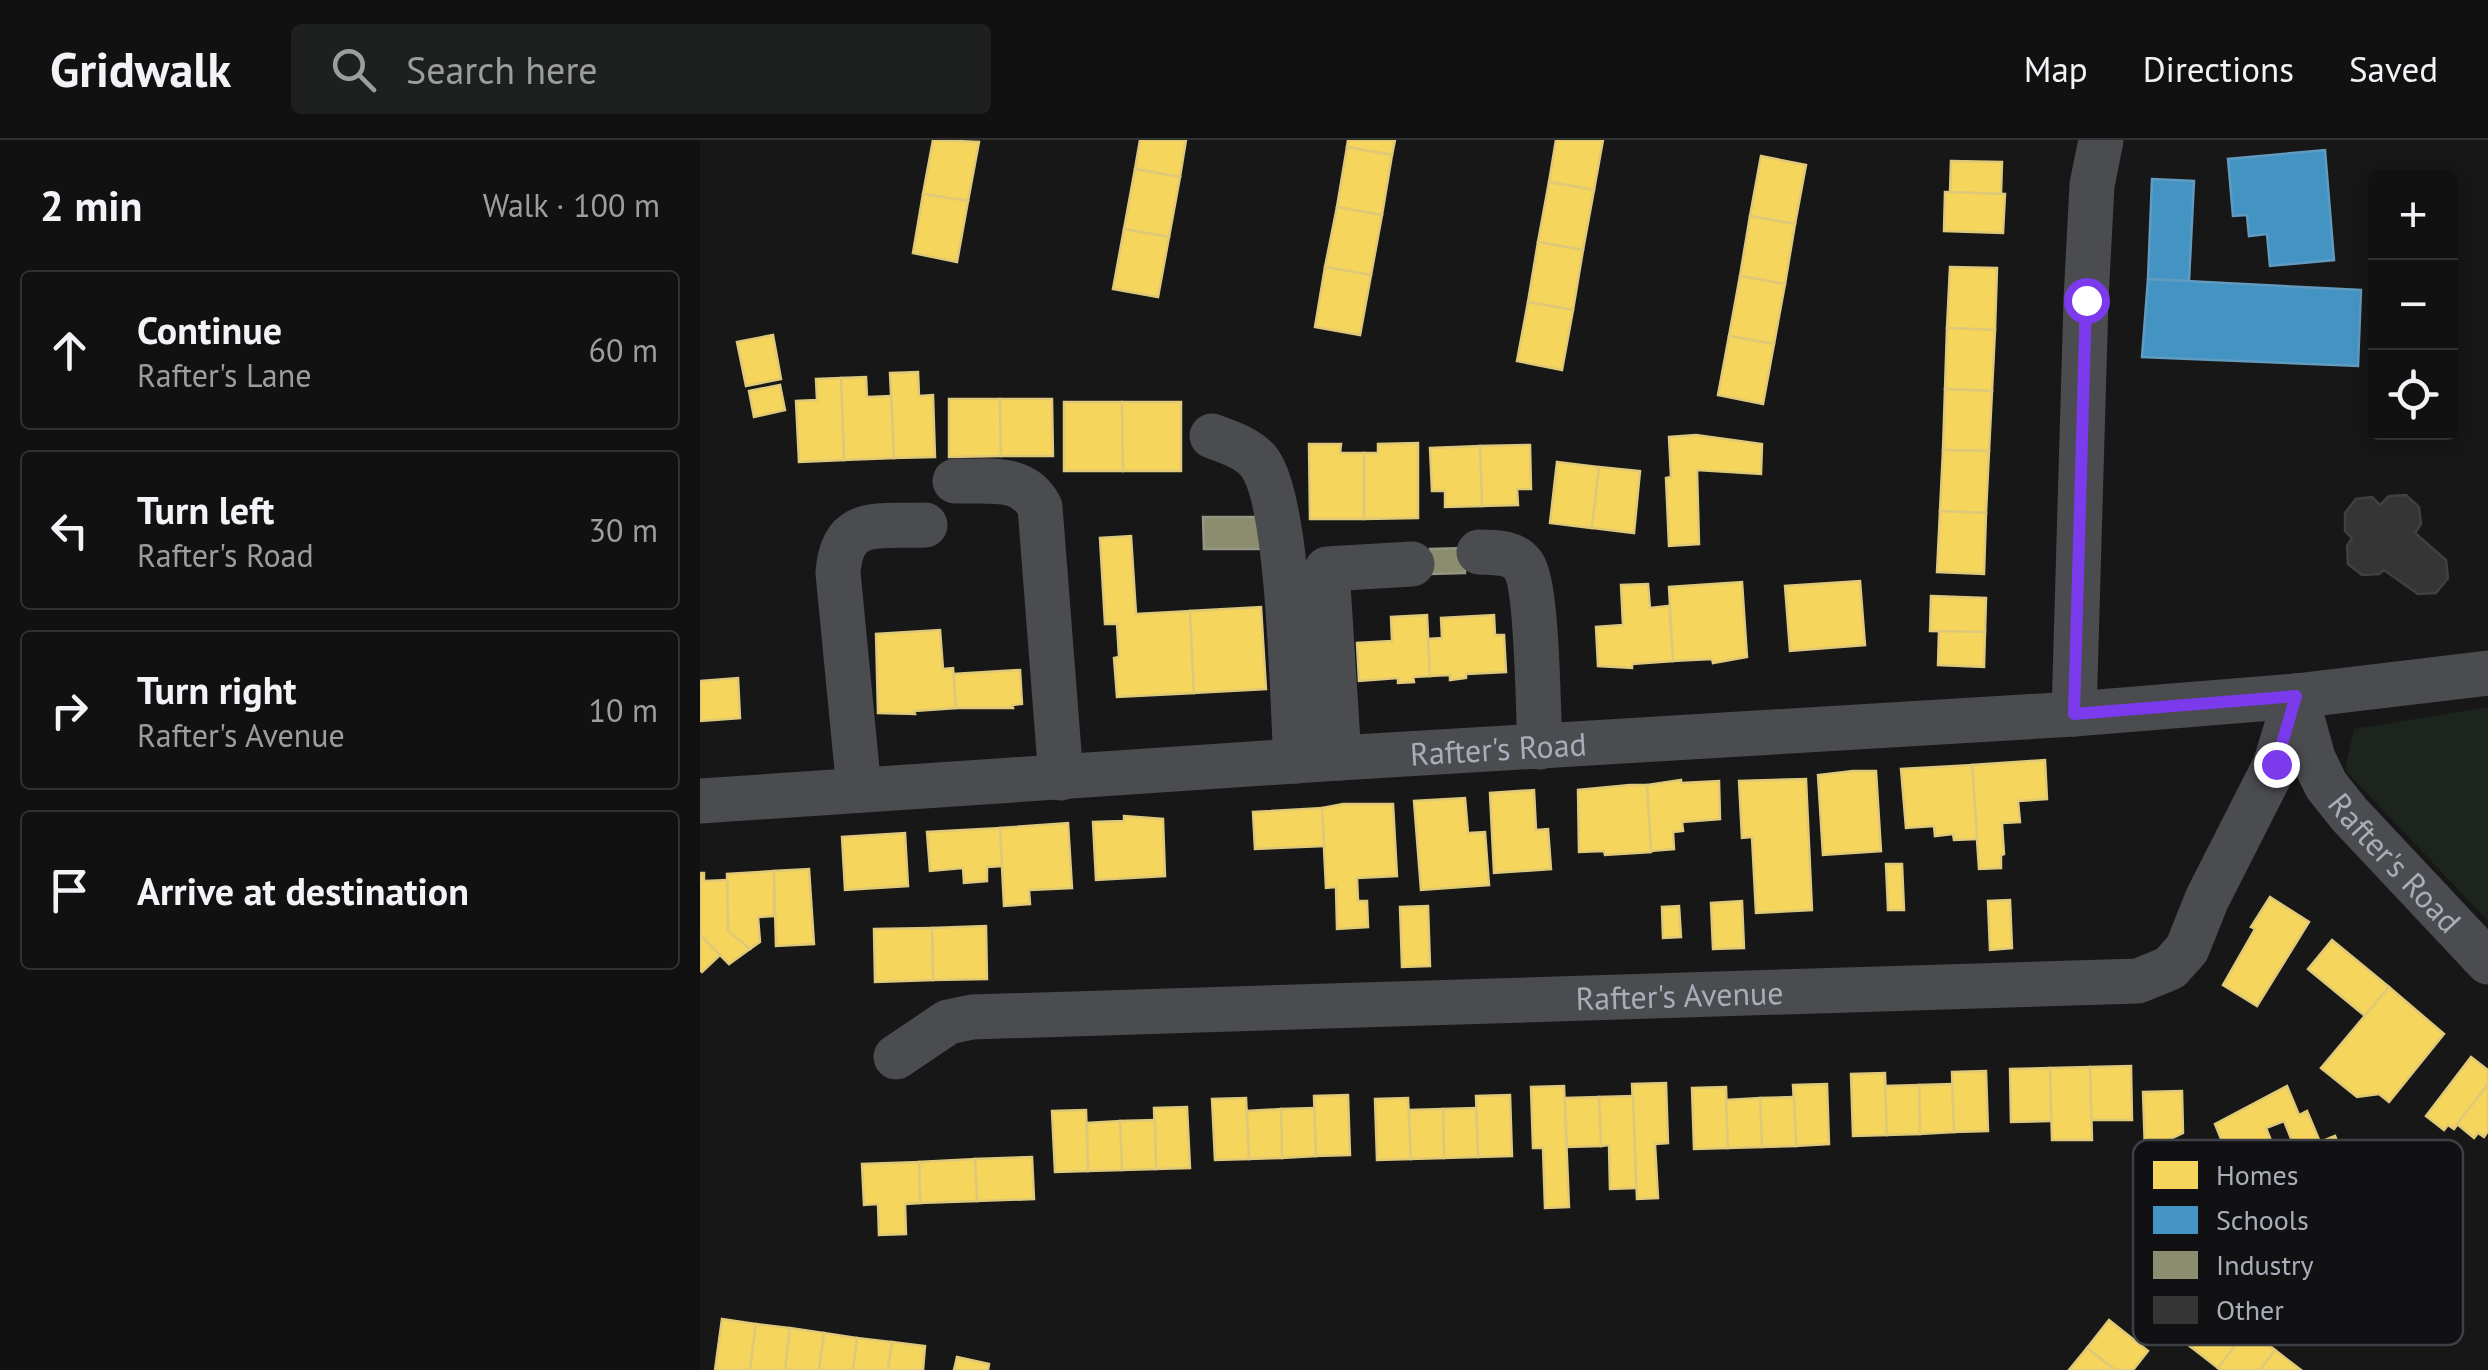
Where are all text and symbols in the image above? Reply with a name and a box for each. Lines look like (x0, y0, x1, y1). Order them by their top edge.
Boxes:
search box (291, 24, 991, 114)
text: Gridwalk (50, 38, 231, 100)
icon: search (326, 42, 381, 97)
text: Search here (406, 45, 598, 94)
text: Map (2024, 46, 2088, 92)
text: Directions (2143, 46, 2294, 92)
text: Saved (2349, 46, 2438, 92)
map controls (2368, 170, 2458, 440)
button: + (2368, 170, 2458, 260)
text: 2 min (40, 178, 142, 233)
text: Walk · 100 m (483, 184, 660, 226)
button: − (2368, 260, 2458, 350)
route start (2064, 278, 2110, 324)
text: Continue (137, 305, 282, 354)
icon: ahead (42, 323, 97, 378)
text: 60 m (589, 329, 658, 371)
button: locate (2368, 350, 2458, 440)
text: Rafter's Lane (137, 354, 311, 396)
text: Turn left (137, 485, 274, 534)
icon: left (42, 503, 97, 558)
text: 30 m (589, 509, 658, 551)
text: Rafter's Road (137, 534, 314, 576)
text: Turn right (137, 665, 297, 714)
icon: right (42, 683, 97, 738)
text: 10 m (589, 689, 658, 731)
text: Rafter's Avenue (137, 714, 345, 756)
street label: Rafter's Road (1409, 722, 1588, 775)
route end (2254, 742, 2300, 788)
street label: Rafter's Road (2319, 784, 2470, 941)
icon: arrive (42, 863, 97, 918)
text: Arrive at destination (137, 866, 469, 915)
street label: Rafter's Avenue (1575, 971, 1784, 1019)
legend (2133, 1140, 2463, 1345)
text: Homes (2216, 1156, 2299, 1193)
text: Schools (2216, 1201, 2309, 1238)
text: Industry (2216, 1246, 2313, 1283)
text: Other (2216, 1291, 2284, 1328)

